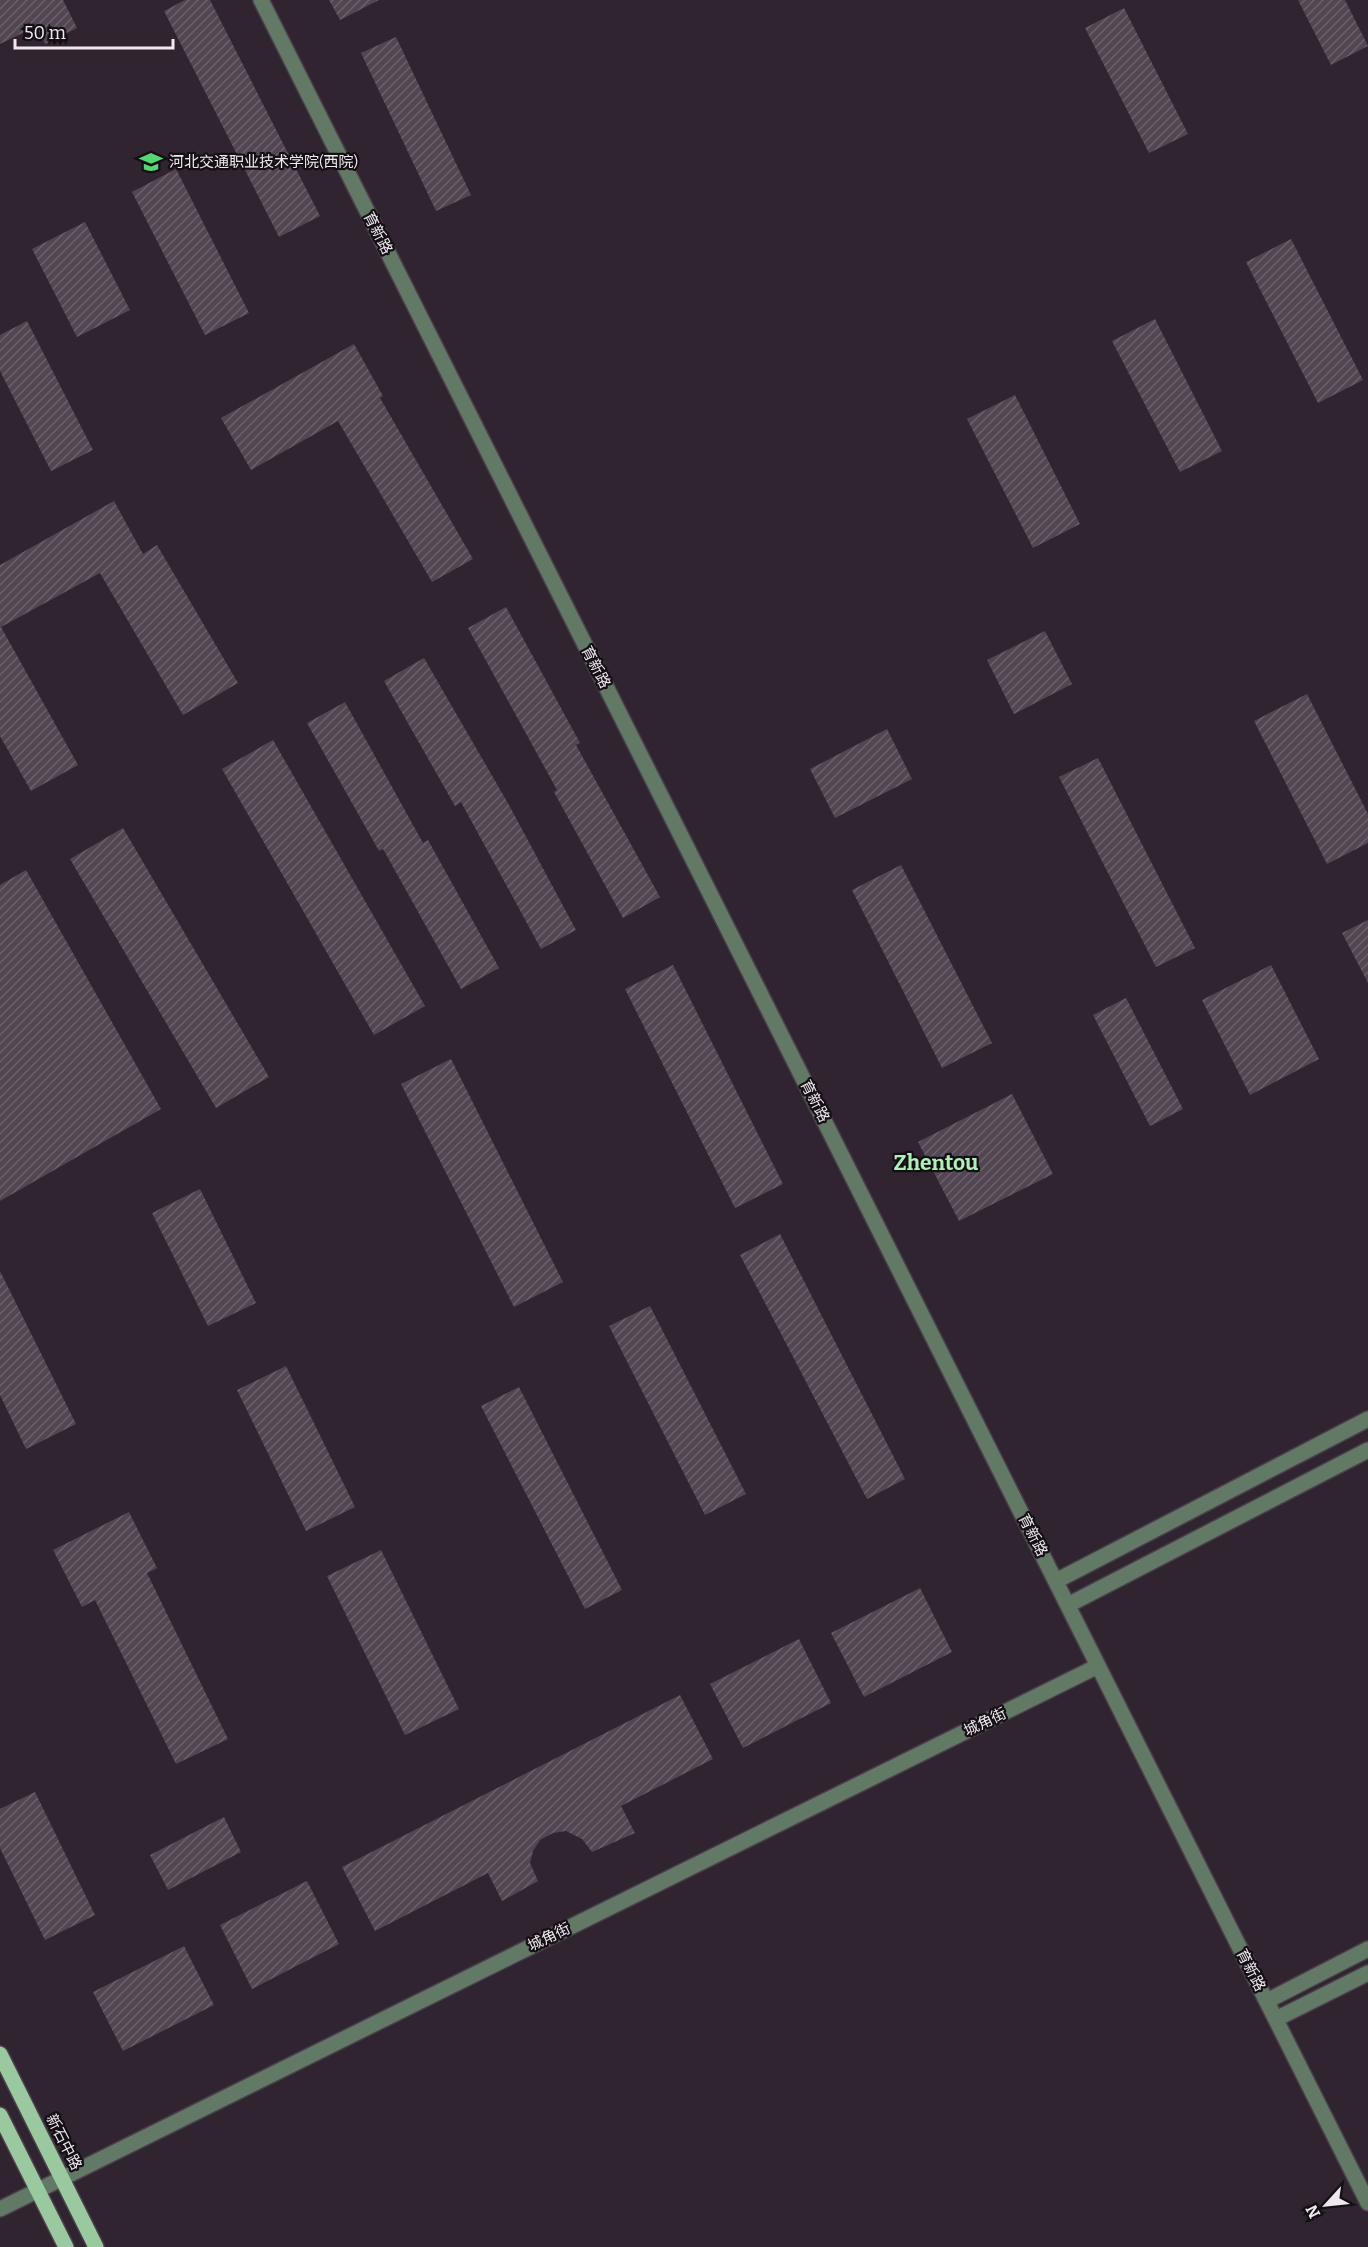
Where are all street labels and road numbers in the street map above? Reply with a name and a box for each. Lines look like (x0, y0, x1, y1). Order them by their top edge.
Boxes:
street label: 育新路 (360, 209, 396, 257)
street label: 育新路 (578, 643, 614, 691)
street label: 育新路 (797, 1077, 833, 1125)
street label: 育新路 (1015, 1511, 1051, 1559)
street label: 城角街 (961, 1704, 1009, 1740)
street label: 城角街 (525, 1919, 573, 1955)
street label: 育新路 (1233, 1946, 1269, 1994)
street label: 新石中路 (42, 2111, 86, 2173)

